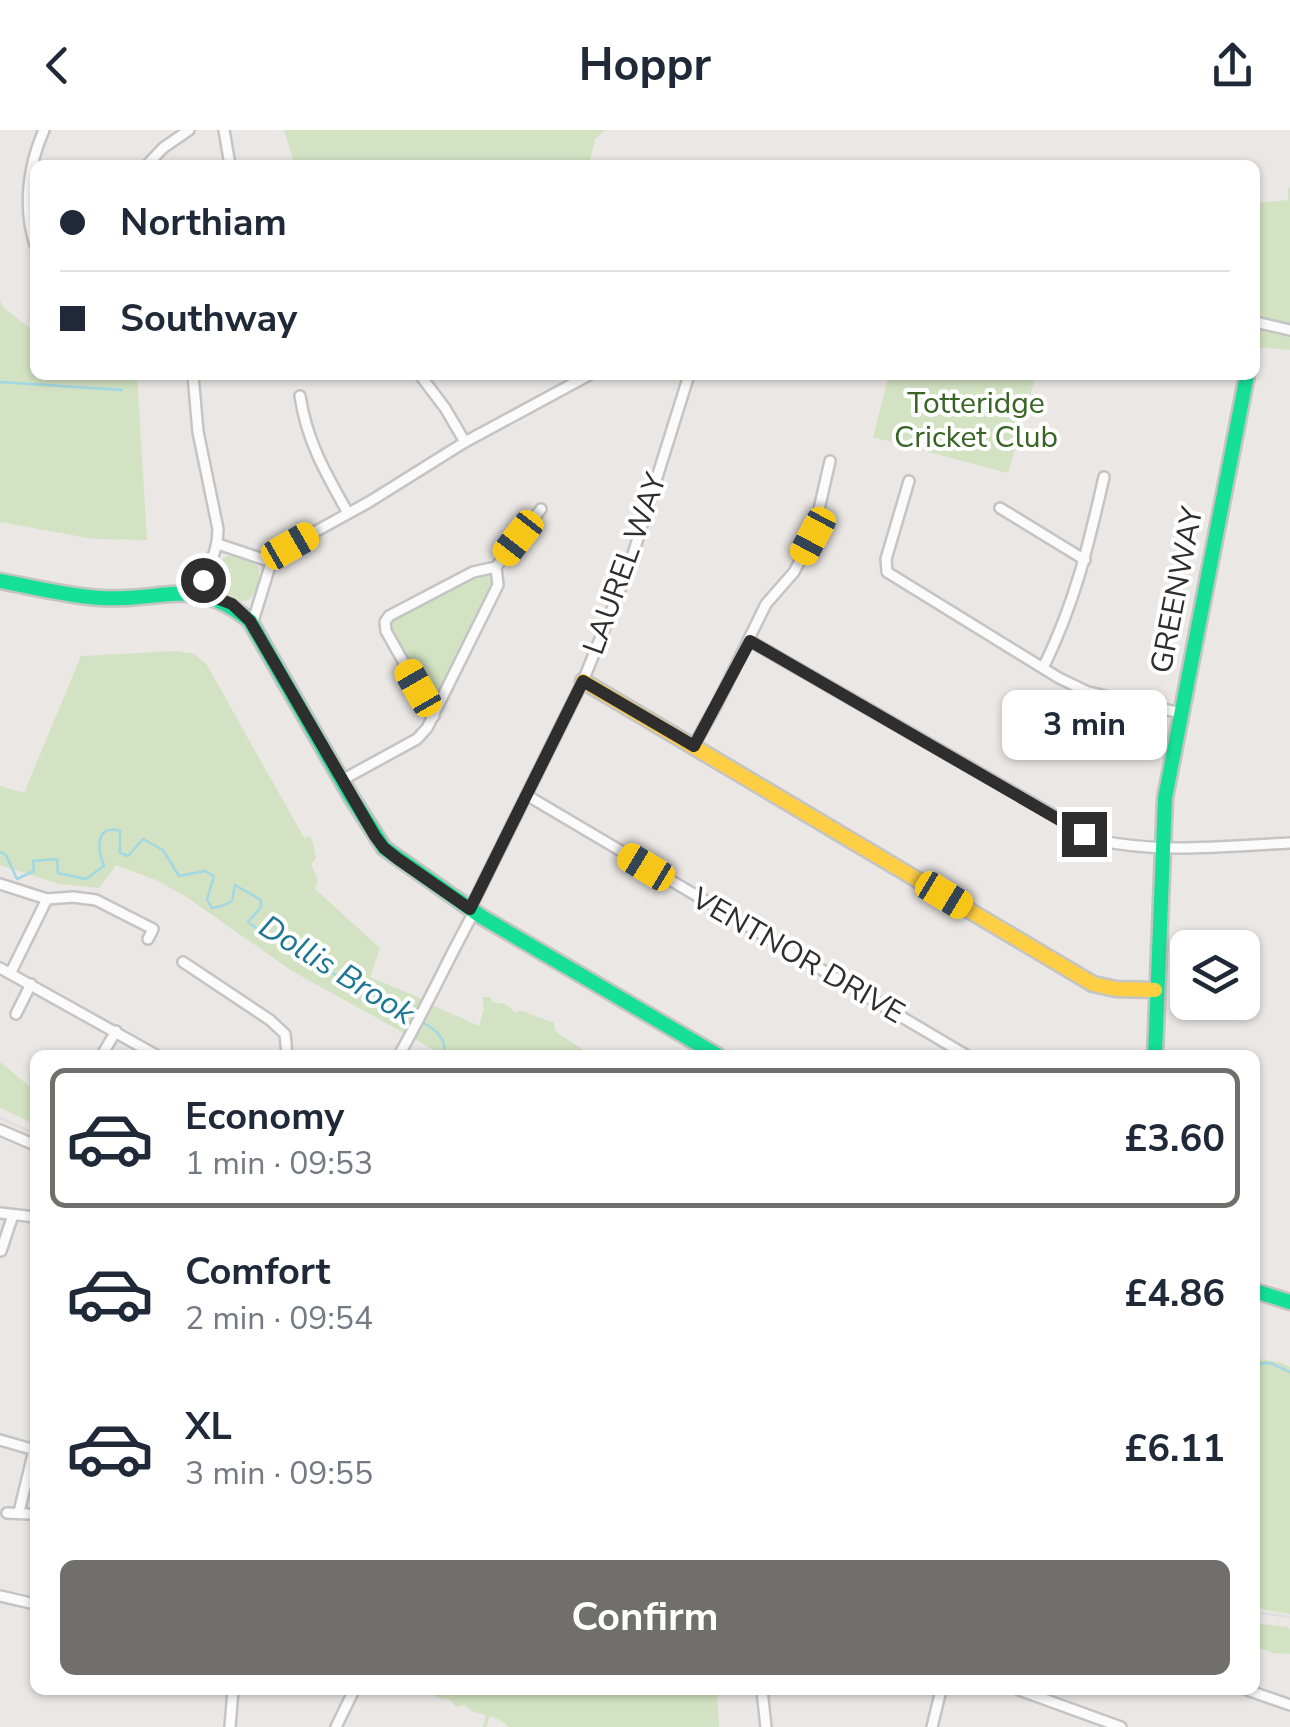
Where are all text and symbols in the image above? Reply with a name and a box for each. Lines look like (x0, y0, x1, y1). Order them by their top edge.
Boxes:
text: Hoppr (579, 35, 711, 96)
icon: back (30, 38, 85, 93)
icon: share (1205, 38, 1260, 93)
text: Northiam (120, 197, 287, 248)
text: Southway (120, 293, 297, 344)
park label: Totteridge Cricket Club (894, 383, 1058, 458)
street label: LAUREL WAY (573, 467, 677, 660)
car (786, 502, 840, 570)
street label: GREENWAY (1141, 502, 1213, 676)
car (488, 505, 548, 571)
car (257, 518, 323, 574)
route start (181, 558, 226, 603)
car (390, 655, 446, 721)
callout: 3 min (1002, 689, 1166, 759)
text: 3 min (1043, 703, 1126, 746)
route end (1062, 812, 1107, 857)
car (613, 839, 679, 895)
car (911, 867, 977, 923)
street label: VENTNOR DRIVE (683, 878, 912, 1034)
water label: Dollis Brook (251, 905, 424, 1035)
map controls (1170, 930, 1260, 1020)
button: layers (1170, 930, 1260, 1020)
text: Economy (185, 1091, 344, 1142)
icon: car (65, 1093, 155, 1183)
text: £3.60 (1124, 1113, 1225, 1164)
text: 1 min · 09:53 (185, 1142, 373, 1185)
text: Comfort (185, 1246, 330, 1297)
icon: car (65, 1248, 155, 1338)
text: £4.86 (1124, 1268, 1225, 1319)
text: 2 min · 09:54 (185, 1297, 373, 1340)
text: XL (185, 1401, 232, 1452)
icon: car (65, 1403, 155, 1493)
text: £6.11 (1124, 1423, 1225, 1474)
text: 3 min · 09:55 (185, 1452, 373, 1495)
button: Confirm (60, 1560, 1230, 1675)

